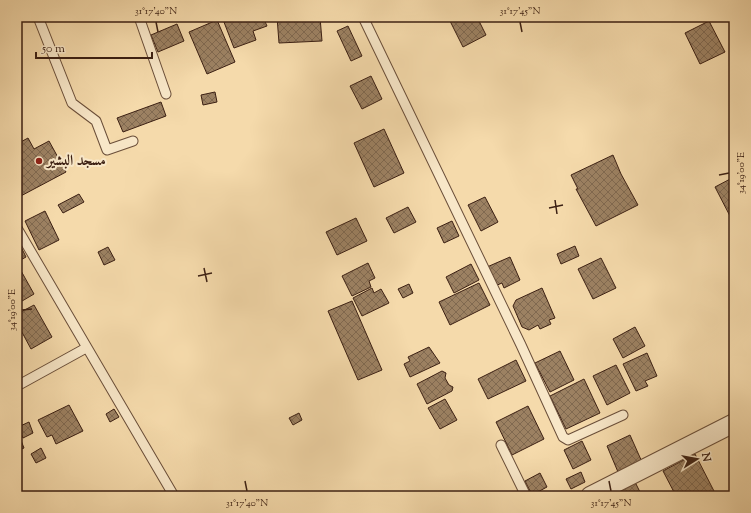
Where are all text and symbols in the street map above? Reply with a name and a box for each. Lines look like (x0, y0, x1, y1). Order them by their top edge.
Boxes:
text: 31°17'40"N (135, 4, 177, 19)
text: 31°17'45"N (500, 4, 540, 19)
scale bar (36, 34, 152, 60)
text: 50 m (41, 40, 65, 58)
place label: مسجد البشير (45, 151, 106, 172)
text: 34°19'00"E (734, 152, 749, 194)
marker: مسجد البشير (34, 156, 44, 166)
text: 34°19'00"E (5, 289, 20, 331)
north arrow (677, 439, 717, 479)
text: N (697, 450, 715, 463)
text: 31°17'40"N (226, 496, 268, 511)
text: 31°17'45"N (591, 496, 631, 511)

